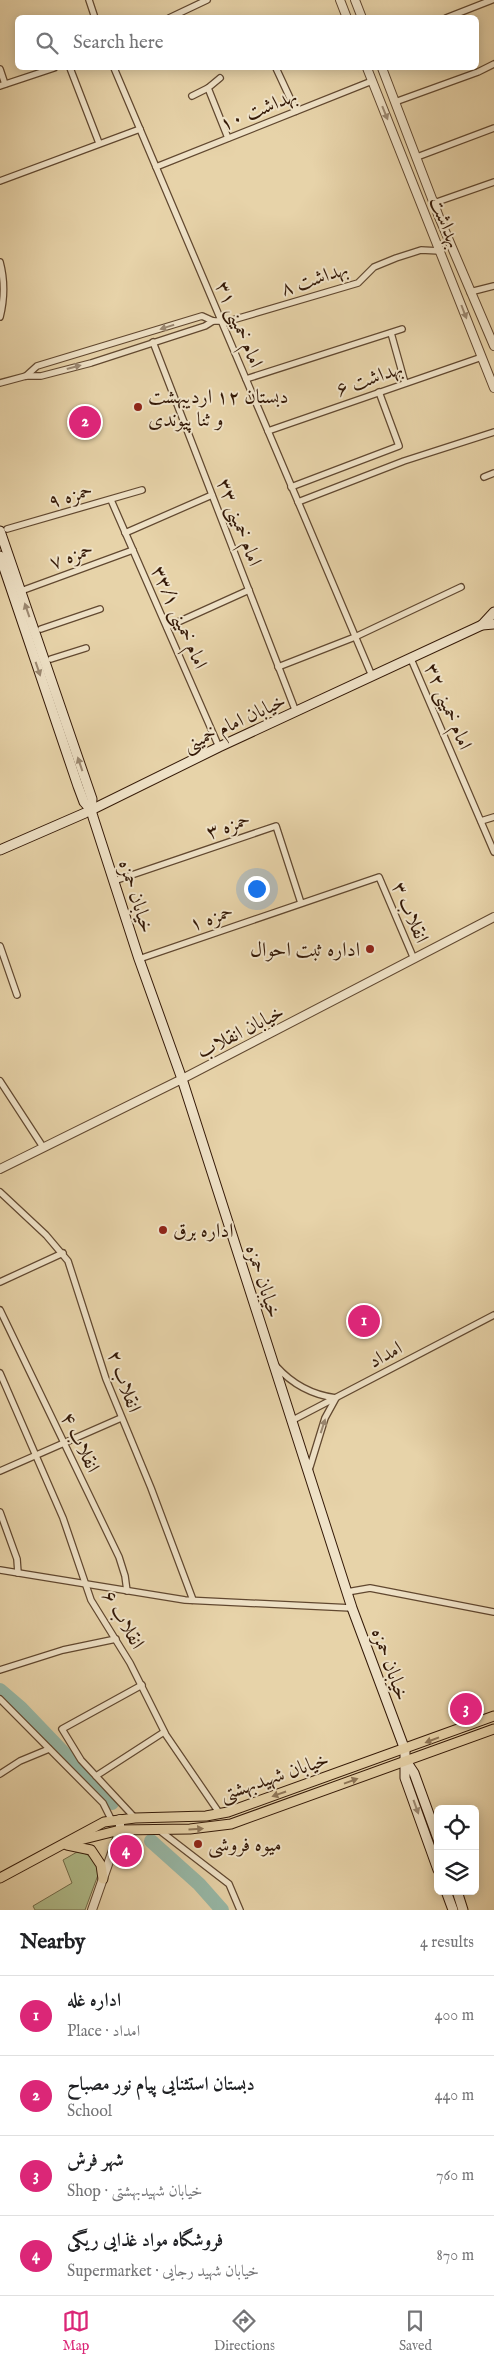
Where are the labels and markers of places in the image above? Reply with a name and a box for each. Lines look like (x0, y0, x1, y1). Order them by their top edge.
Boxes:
place label: دبستان ۱۲ اردیبهشت و ثنا پیوندی (148, 385, 288, 433)
marker: دبستان ۱۲ اردیبهشت و ثنا پیوندی (132, 401, 144, 413)
pin: 2 (69, 403, 101, 441)
place label: اداره ثبت احوال (250, 938, 360, 963)
marker: اداره ثبت احوال (364, 943, 376, 955)
place label: اداره برق (173, 1219, 234, 1244)
marker: اداره برق (157, 1224, 169, 1236)
pin: 1 (348, 1302, 380, 1340)
pin: 3 (450, 1690, 482, 1728)
pin: 4 (110, 1832, 142, 1870)
place label: میوه فروشی (208, 1833, 282, 1859)
marker: میوه فروشی (192, 1838, 204, 1850)

